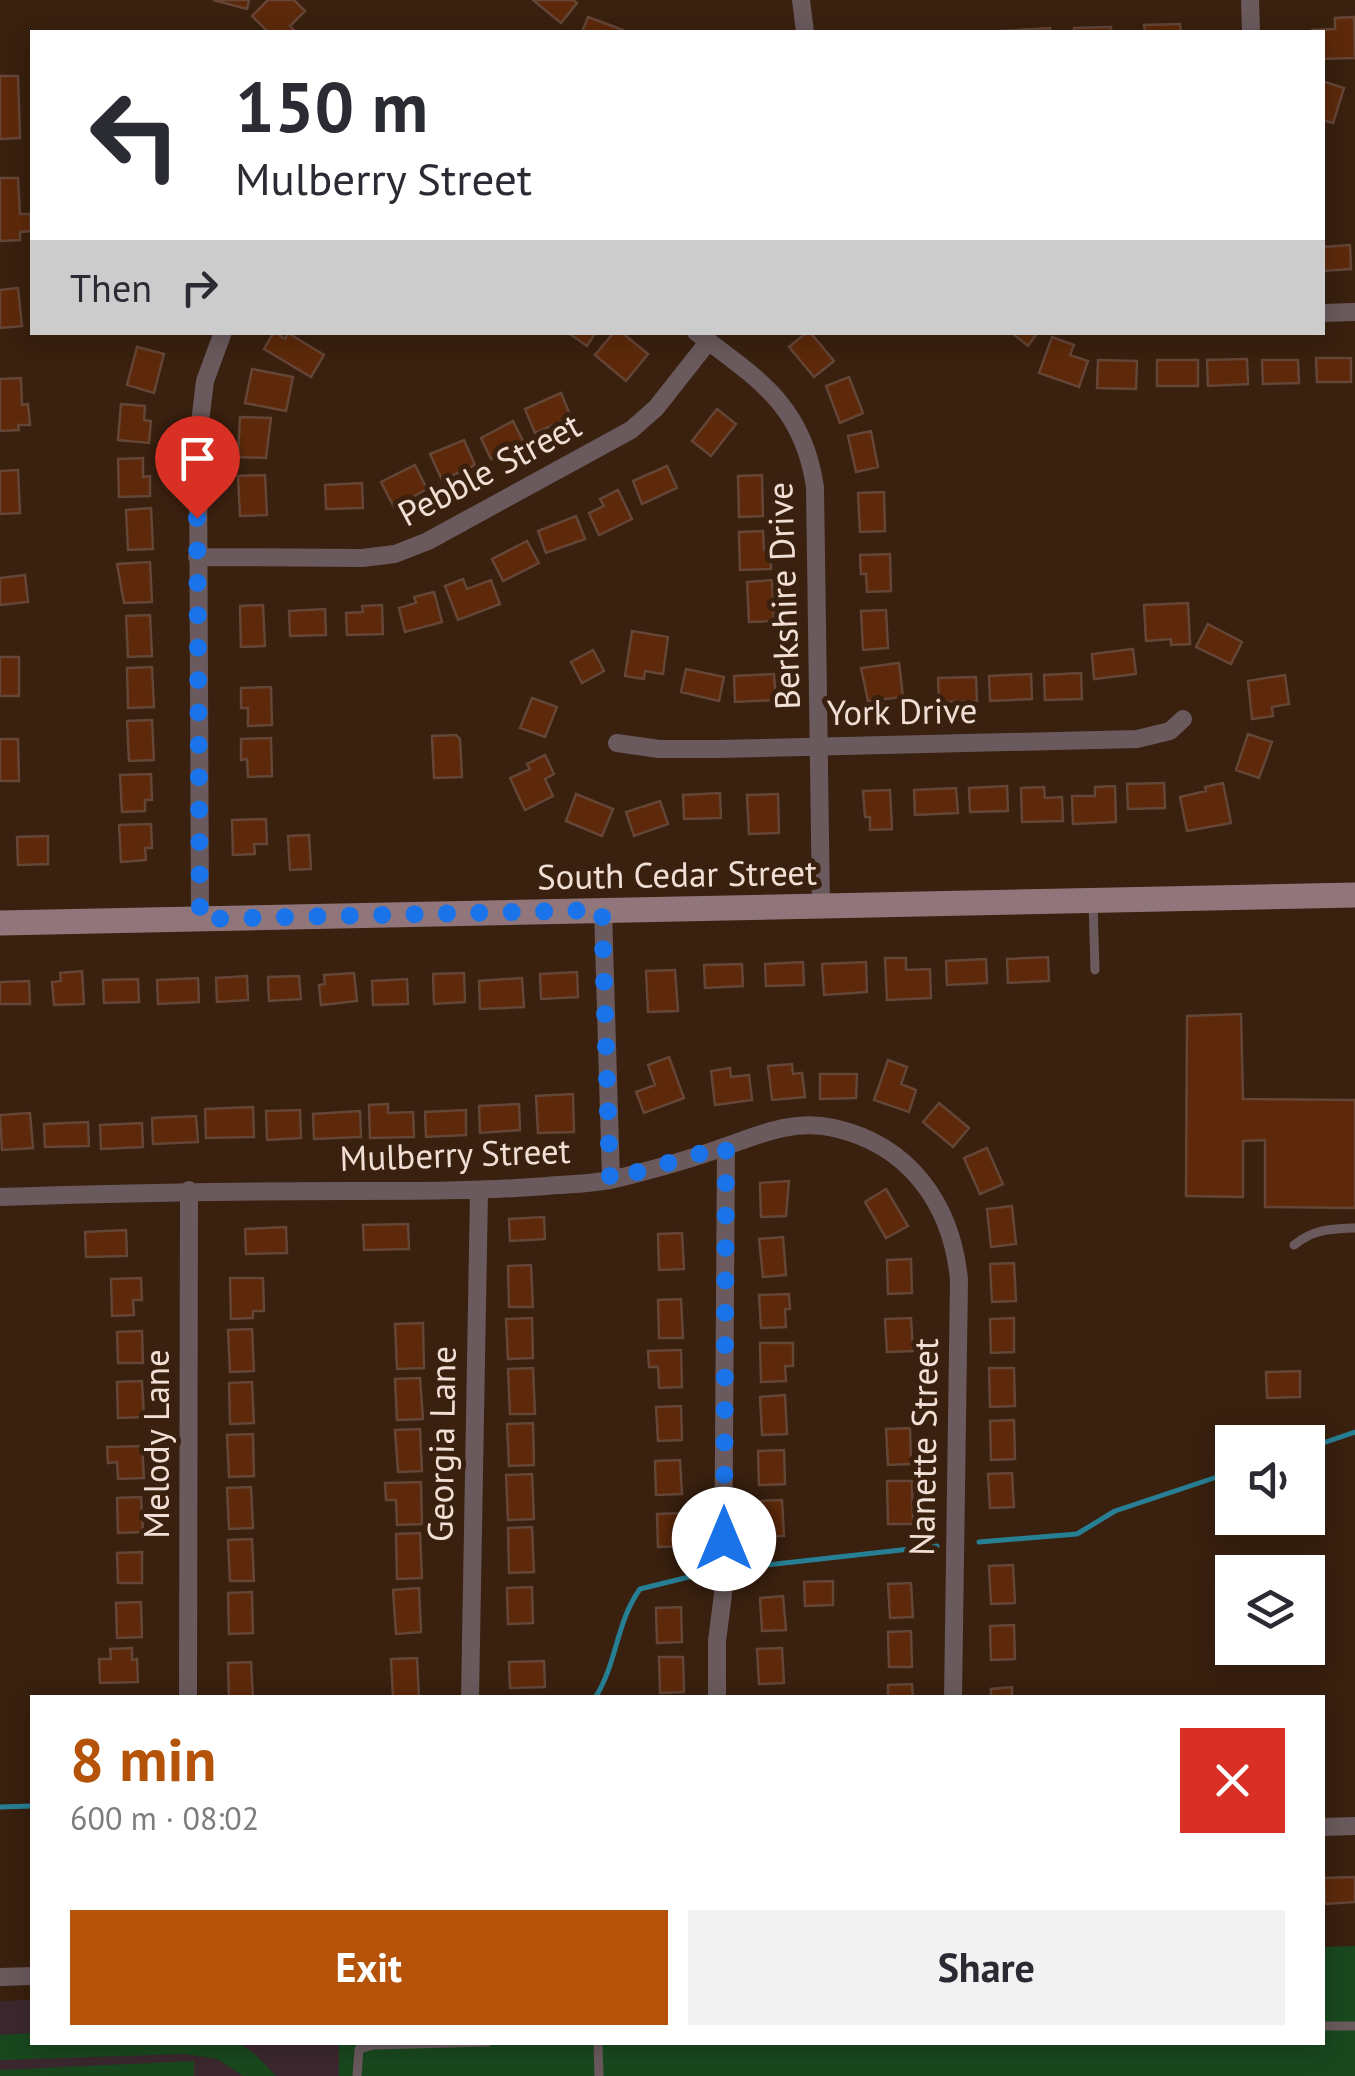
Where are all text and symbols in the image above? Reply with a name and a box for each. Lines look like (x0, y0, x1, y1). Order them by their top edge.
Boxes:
text: 150 m (235, 61, 428, 151)
icon: left (70, 70, 200, 200)
text: Mulberry Street (235, 149, 532, 207)
icon: right (172, 260, 227, 315)
text: Then (70, 263, 152, 312)
street label: Pebble Street (390, 402, 588, 536)
pin (155, 416, 240, 519)
icon: arrive (170, 431, 225, 486)
street label: Berkshire Drive (756, 481, 810, 711)
street label: York Drive (826, 687, 978, 735)
street label: South Cedar Street (537, 849, 817, 899)
street label: Mulberry Street (339, 1127, 571, 1181)
street label: Nanette Street (898, 1338, 948, 1556)
street label: Georgia Lane (416, 1346, 466, 1542)
street label: Melody Lane (133, 1349, 179, 1539)
map controls (1215, 1425, 1325, 1665)
button: sound (1215, 1425, 1325, 1535)
position arrow (672, 1487, 776, 1591)
button: layers (1215, 1555, 1325, 1665)
text: 8 min (70, 1720, 216, 1798)
button: close (1180, 1728, 1285, 1833)
text: 600 m · 08:02 (70, 1797, 259, 1839)
button: Exit (70, 1910, 668, 2025)
button: Share (688, 1910, 1285, 2025)

